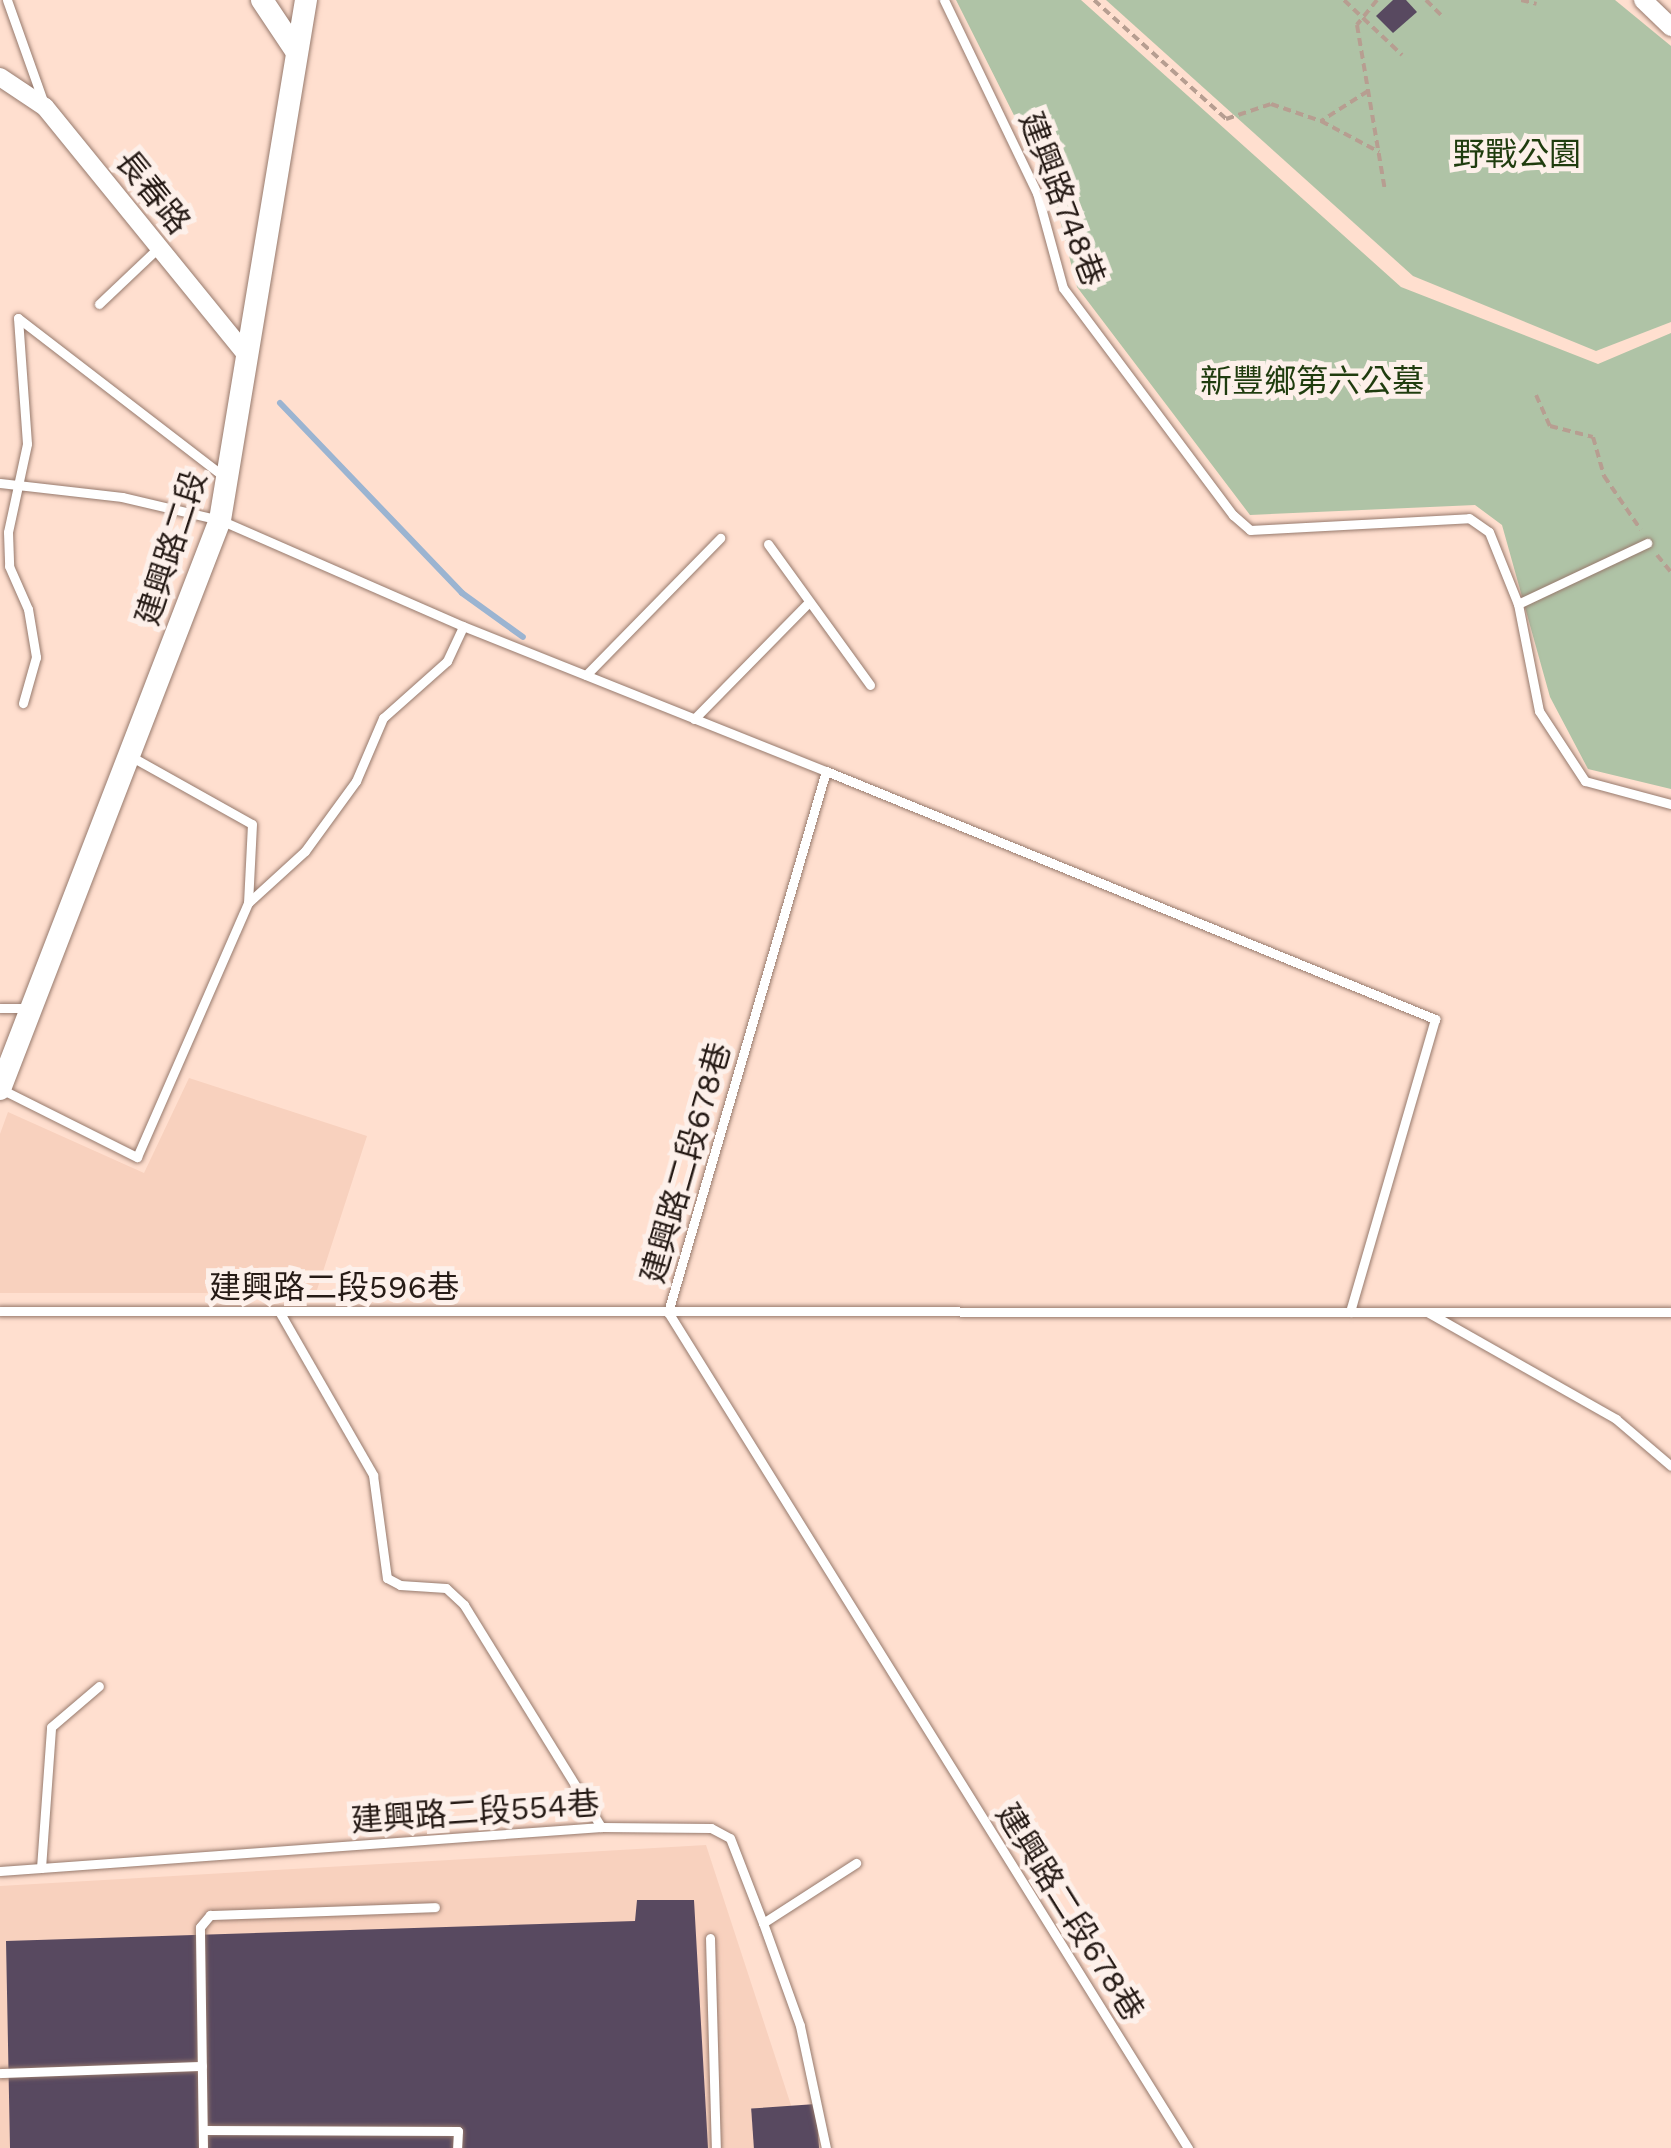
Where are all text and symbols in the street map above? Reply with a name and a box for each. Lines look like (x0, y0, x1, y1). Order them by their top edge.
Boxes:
street label: 建興路748巷 (1011, 107, 1113, 291)
park label: 野戰公園 (1453, 135, 1581, 173)
street label: 長春路 (108, 143, 198, 241)
park label: 新豐鄉第六公墓 (1200, 362, 1424, 400)
street label: 建興路二段 (128, 466, 214, 630)
street label: 建興路二段678巷 (633, 1038, 739, 1288)
street label: 建興路二段596巷 (209, 1268, 459, 1306)
street label: 建興路二段554巷 (350, 1784, 600, 1840)
street label: 建興路二段678巷 (988, 1797, 1152, 2027)

